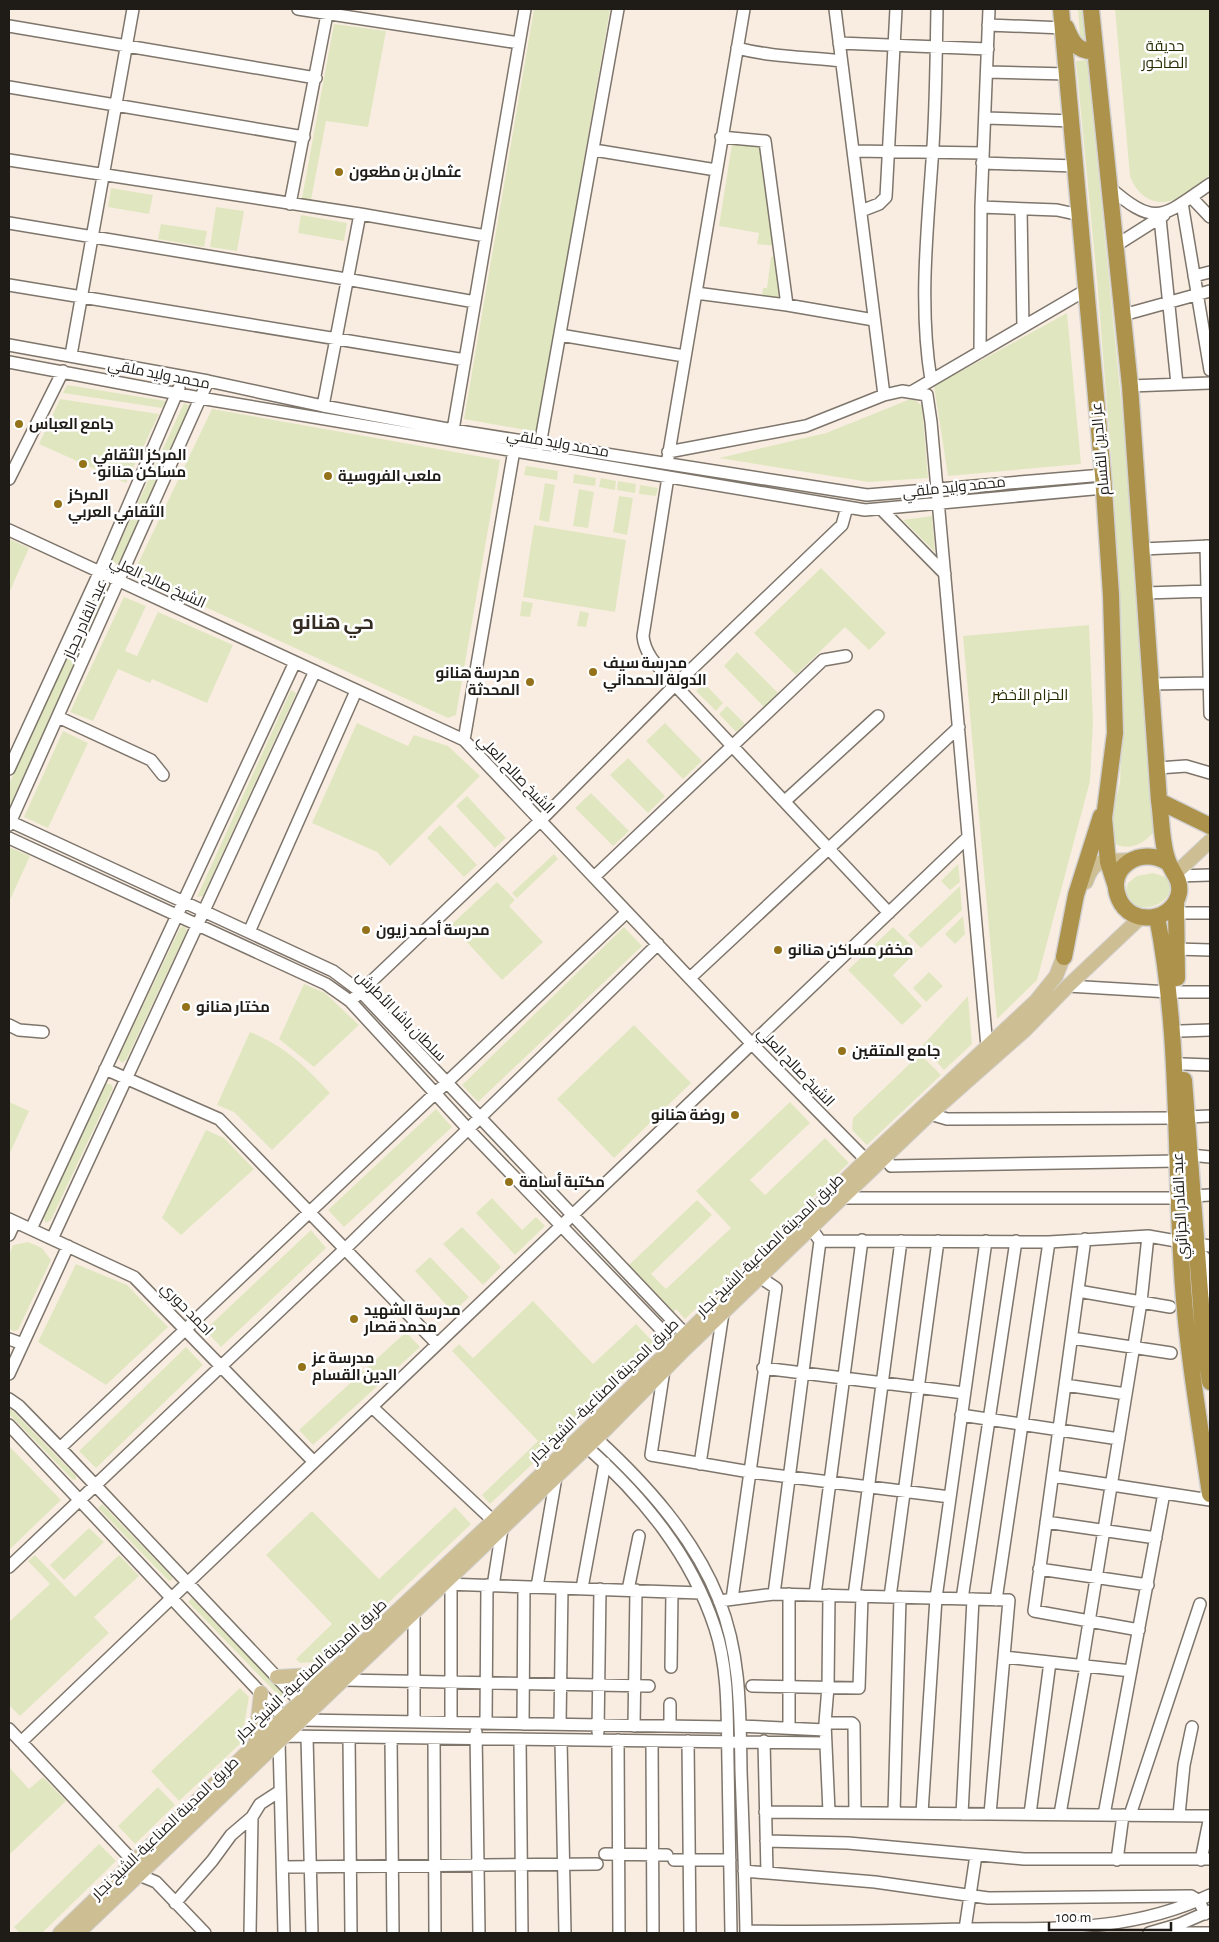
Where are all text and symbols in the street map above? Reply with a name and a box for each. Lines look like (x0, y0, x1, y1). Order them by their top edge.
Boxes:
park label: حديقة الصاخور (1141, 39, 1188, 72)
place label: عثمان بن مظعون (349, 164, 462, 181)
marker: عثمان بن مظعون (333, 166, 345, 178)
street label: محمد وليد ملقي (106, 357, 211, 396)
street label: عز الدين القسام (1089, 402, 1114, 496)
place label: جامع العباس (29, 417, 114, 434)
marker: جامع العباس (13, 418, 25, 430)
street label: محمد وليد ملقي (505, 427, 610, 464)
place label: المركز الثقافي -مساكن هنانو (93, 447, 187, 481)
marker: المركز الثقافي -مساكن هنانو (77, 458, 89, 470)
place label: ملعب الفروسية (338, 469, 441, 485)
marker: ملعب الفروسية (322, 470, 334, 482)
street label: محمد وليد ملقي (902, 475, 1007, 504)
place label: المركز الثقافي العربي (67, 488, 165, 524)
marker: المركز الثقافي العربي (52, 498, 64, 510)
street label: الشيخ صالح العلي (106, 553, 208, 615)
street label: عبد القادر حجاز (61, 577, 111, 663)
district label: حي هنانو (292, 613, 374, 638)
place label: مدرسة سيف الدولة الحمداني (603, 656, 707, 692)
place label: مدرسة هنانو المحدثة (436, 666, 520, 698)
marker: مدرسة سيف الدولة الحمداني (587, 666, 599, 678)
marker: مدرسة هنانو المحدثة (524, 676, 536, 688)
park label: الحزام الأخضر (991, 688, 1068, 705)
street label: الشيخ صالح العلي (471, 731, 558, 820)
place label: مدرسة أحمد زيون (376, 920, 490, 939)
marker: مدرسة أحمد زيون (360, 924, 372, 936)
place label: مخفر مساكن هنانو (788, 943, 914, 959)
marker: مخفر مساكن هنانو (772, 944, 784, 956)
street label: سلطان باشا الأطرش (351, 968, 449, 1066)
place label: مختار هنانو (196, 1000, 270, 1016)
marker: مختار هنانو (180, 1001, 192, 1013)
street label: الشيخ صالح العلي (751, 1024, 838, 1113)
place label: جامع المتقين (852, 1044, 940, 1061)
marker: جامع المتقين (836, 1045, 848, 1057)
place label: روضة هنانو (651, 1108, 725, 1124)
marker: روضة هنانو (729, 1109, 741, 1121)
street label: عبد القادر الجزائري (1170, 1152, 1195, 1260)
street label: طريق المدينة الصناعية-الشيخ نجار (693, 1171, 849, 1322)
place label: مكتبة أسامة (519, 1172, 605, 1190)
marker: مكتبة أسامة (503, 1176, 515, 1188)
street label: احمد حوري (155, 1280, 215, 1342)
place label: مدرسة الشهيد محمد قصار (363, 1302, 461, 1336)
marker: مدرسة الشهيد محمد قصار (348, 1313, 360, 1325)
street label: طريق المدينة الصناعية- الشيخ نجار (526, 1316, 684, 1469)
place label: مدرسة عز الدين القسام (311, 1351, 397, 1385)
marker: مدرسة عز الدين القسام (296, 1361, 308, 1373)
street label: طريق المدينة الصناعية- الشيخ نجار (232, 1596, 392, 1747)
street label: طريق المدينة الصناعية-الشيخ نجار (88, 1754, 244, 1905)
scale bar (1049, 1900, 1172, 1932)
text: 100 m (1056, 1910, 1091, 1925)

